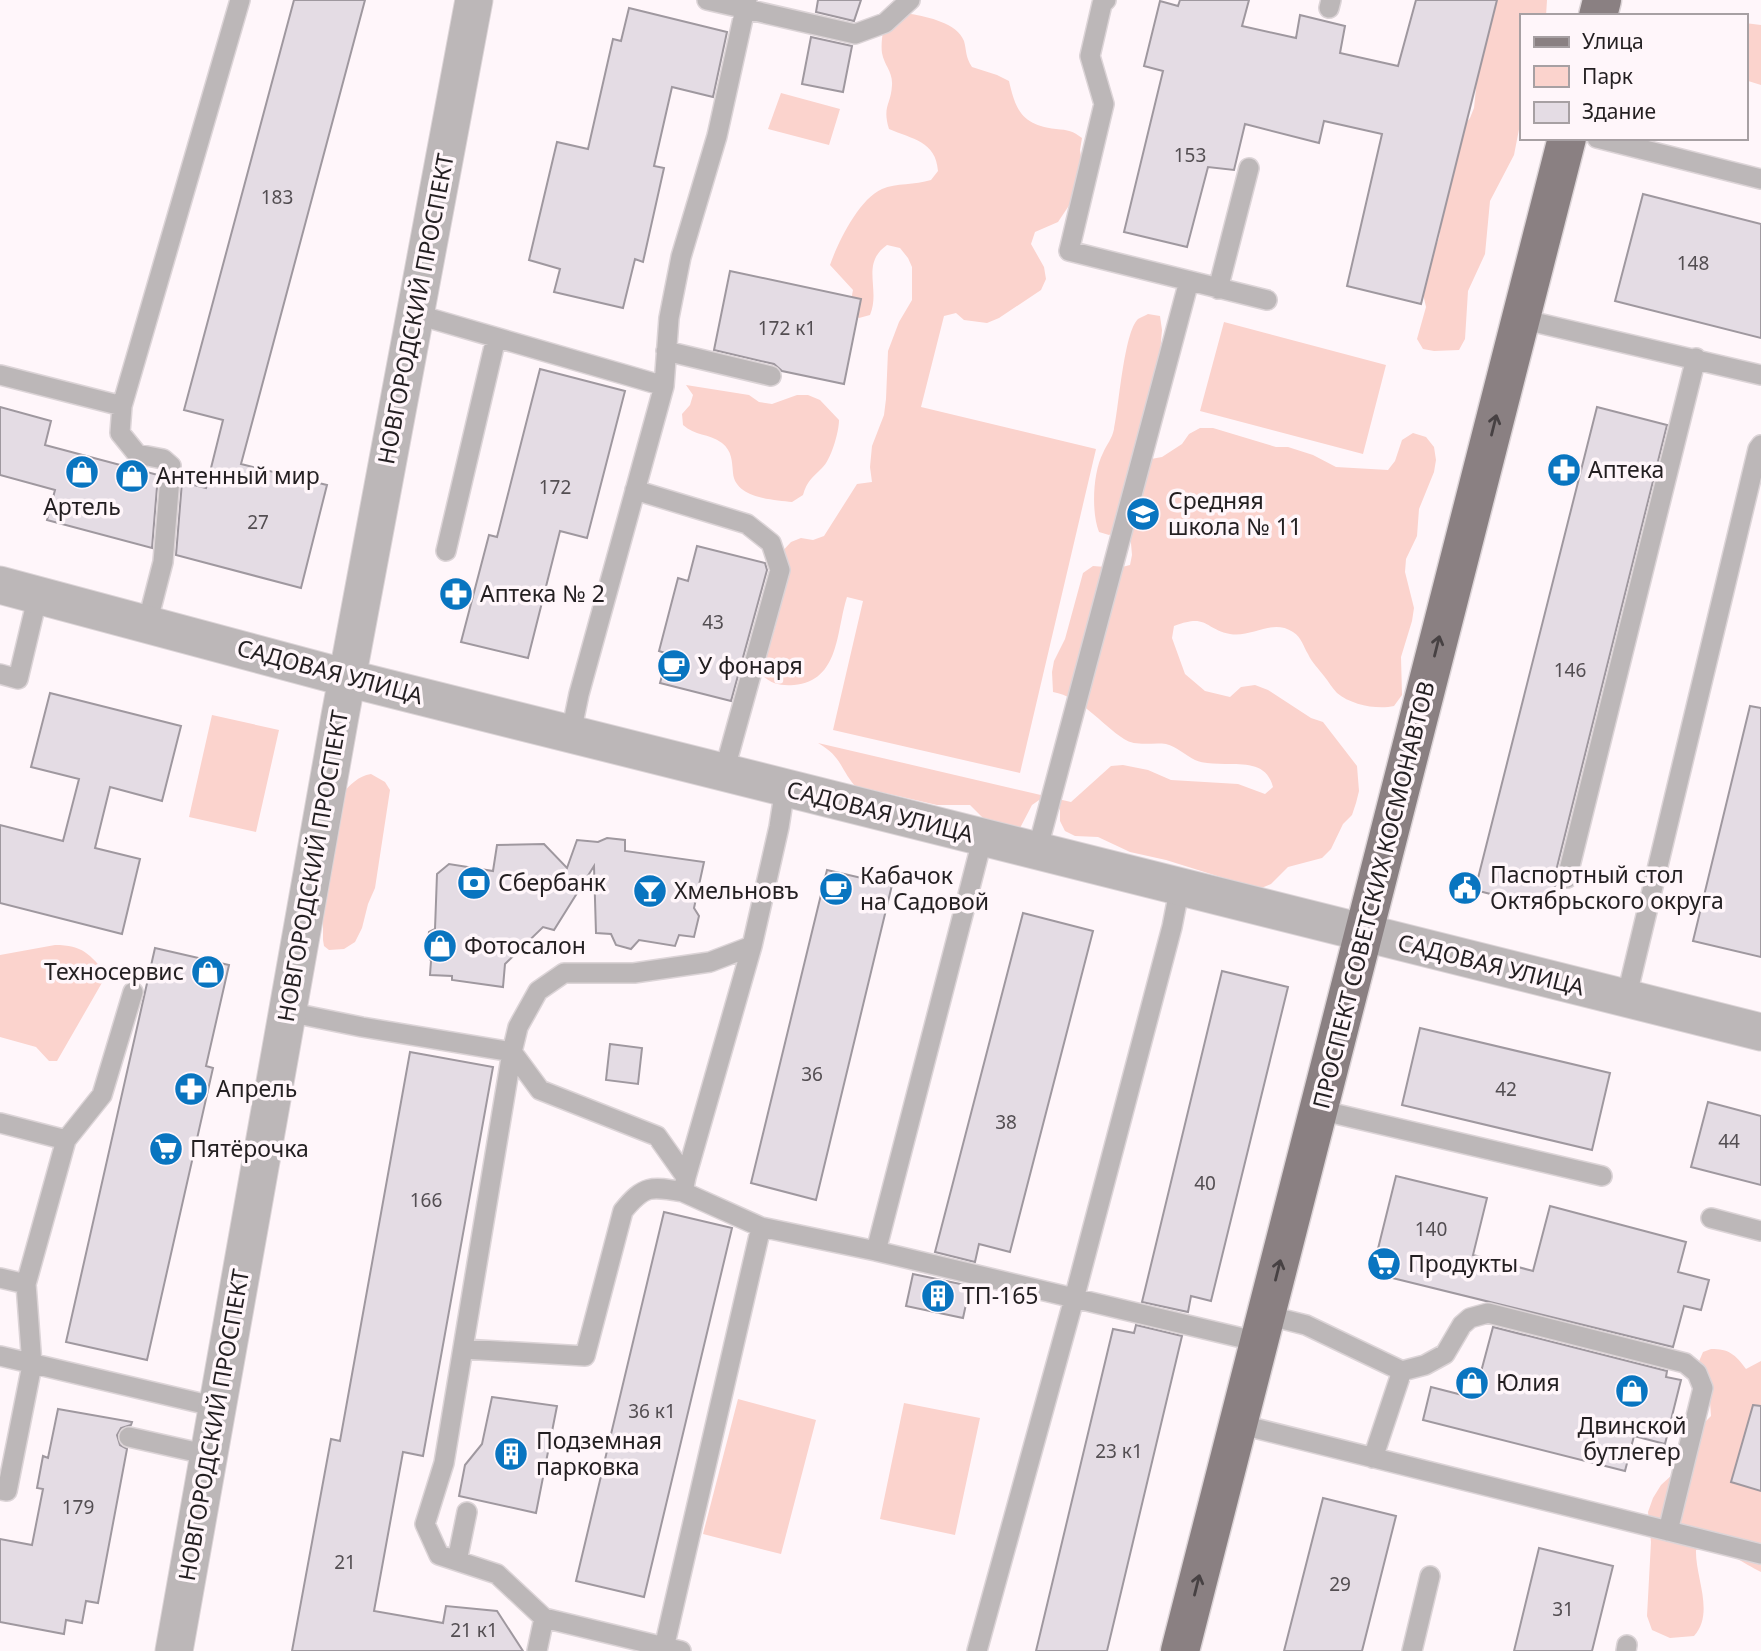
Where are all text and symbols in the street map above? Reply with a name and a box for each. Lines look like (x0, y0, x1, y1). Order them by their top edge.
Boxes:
legend (1520, 14, 1747, 140)
text: Улица (1582, 27, 1644, 55)
text: Парк (1582, 62, 1633, 90)
text: Здание (1582, 97, 1656, 125)
house number: 153 (1174, 142, 1206, 168)
street label: НОВГОРОДСКИЙ ПРОСПЕКТ (369, 150, 461, 467)
house number: 183 (261, 184, 293, 210)
house number: 148 (1677, 250, 1709, 276)
house number: 172 к1 (758, 315, 816, 341)
one-way arrow (1488, 414, 1501, 437)
pharmacy icon: Аптека (1545, 451, 1583, 489)
shop icon: Артель (63, 453, 101, 491)
place label: Аптека (1588, 453, 1664, 485)
shop icon: Антенный мир (113, 457, 151, 495)
place label: Антенный мир (156, 459, 320, 491)
house number: 172 (539, 474, 571, 500)
place label: Средняя школа № 11 (1168, 484, 1302, 542)
place label: Артель (43, 490, 121, 522)
school or university icon: Средняя школа № 11 (1124, 495, 1162, 533)
house number: 27 (247, 509, 269, 535)
pharmacy icon: Аптека № 2 (437, 575, 475, 613)
place label: Аптека № 2 (480, 577, 605, 609)
house number: 43 (702, 609, 724, 635)
street label: САДОВАЯ УЛИЦА (234, 631, 427, 711)
one-way arrow (1431, 635, 1444, 657)
cafe icon: У фонаря (655, 647, 693, 685)
place label: У фонаря (698, 649, 803, 681)
house number: 146 (1554, 657, 1586, 683)
street label: ПРОСПЕКТ СОВЕТСКИХ КОСМОНАВТОВ (1304, 678, 1442, 1112)
street label: НОВГОРОДСКИЙ ПРОСПЕКТ (269, 707, 355, 1024)
street label: САДОВАЯ УЛИЦА (784, 772, 977, 850)
place label: Паспортный стол Октябрьского округа (1490, 858, 1724, 916)
place label: Кабачок на Садовой (860, 859, 989, 917)
bank icon: Сбербанк (455, 864, 493, 902)
place label: Сбербанк (498, 866, 607, 898)
public building icon: Паспортный стол Октябрьского округа (1446, 869, 1484, 907)
cafe icon: Кабачок на Садовой (817, 870, 855, 908)
bar icon: Хмельновъ (631, 872, 669, 910)
place label: Хмельновъ (674, 874, 799, 906)
street label: САДОВАЯ УЛИЦА (1395, 925, 1588, 1003)
shop icon: Фотосалон (421, 927, 459, 965)
place label: Фотосалон (464, 929, 586, 961)
shop icon: Техносервис (189, 953, 227, 991)
place label: Техносервис (44, 955, 184, 987)
house number: 36 (801, 1061, 823, 1087)
pharmacy icon: Апрель (172, 1070, 210, 1108)
place label: Апрель (216, 1072, 297, 1104)
house number: 42 (1495, 1076, 1517, 1102)
house number: 38 (995, 1109, 1017, 1135)
house number: 44 (1718, 1128, 1740, 1154)
supermarket icon: Пятёрочка (147, 1130, 185, 1168)
place label: Пятёрочка (190, 1132, 309, 1164)
house number: 40 (1194, 1170, 1216, 1196)
house number: 166 (410, 1187, 442, 1213)
house number: 140 (1415, 1216, 1447, 1242)
supermarket icon: Продукты (1365, 1245, 1403, 1283)
place label: Продукты (1408, 1247, 1518, 1279)
one-way arrow (1272, 1259, 1285, 1281)
street label: НОВГОРОДСКИЙ ПРОСПЕКТ (170, 1266, 256, 1583)
building icon: ТП-165 (919, 1277, 957, 1315)
place label: ТП-165 (962, 1279, 1039, 1311)
shop icon: Юлия (1453, 1364, 1491, 1402)
place label: Юлия (1496, 1366, 1560, 1398)
shop icon: Двинской бутлегер (1613, 1372, 1651, 1410)
house number: 36 к1 (628, 1398, 676, 1424)
place label: Двинской бутлегер (1577, 1409, 1687, 1467)
place label: Подземная парковка (536, 1424, 662, 1482)
building icon: Подземная парковка (492, 1435, 530, 1473)
house number: 23 к1 (1095, 1438, 1143, 1464)
house number: 179 (62, 1494, 94, 1520)
house number: 21 (334, 1549, 356, 1575)
house number: 29 (1329, 1571, 1351, 1597)
one-way arrow (1191, 1574, 1204, 1597)
house number: 31 (1552, 1596, 1574, 1622)
house number: 21 к1 (450, 1617, 498, 1643)

